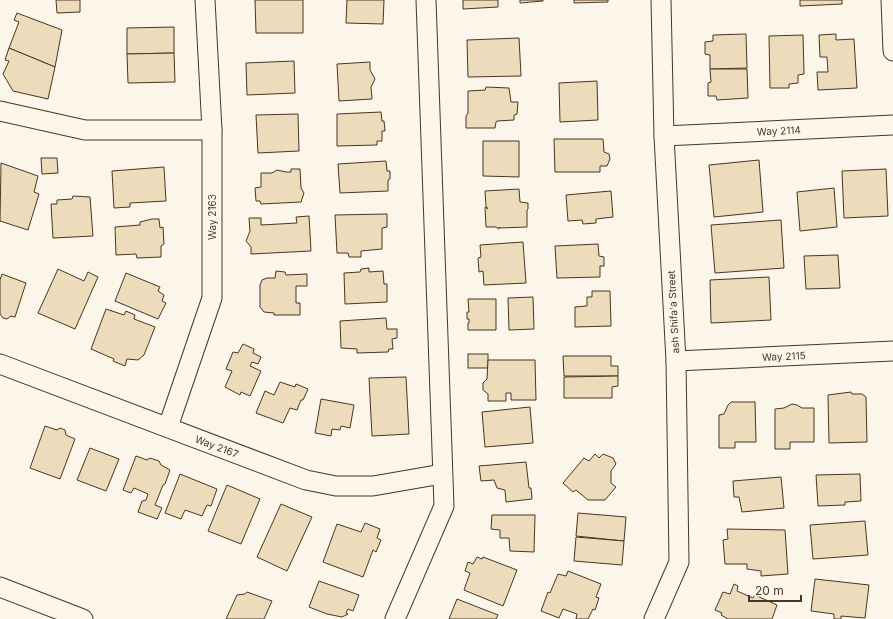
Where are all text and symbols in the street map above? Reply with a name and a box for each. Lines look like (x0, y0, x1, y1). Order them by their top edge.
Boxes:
street label: Way 2114 (757, 123, 801, 138)
street label: Way 2163 (206, 194, 218, 240)
street label: ash Shifa'a Street (665, 269, 681, 354)
street label: Way 2115 (762, 349, 806, 363)
street label: Way 2167 (194, 433, 241, 460)
scale bar (749, 577, 801, 603)
text: 20 m (755, 583, 784, 598)

